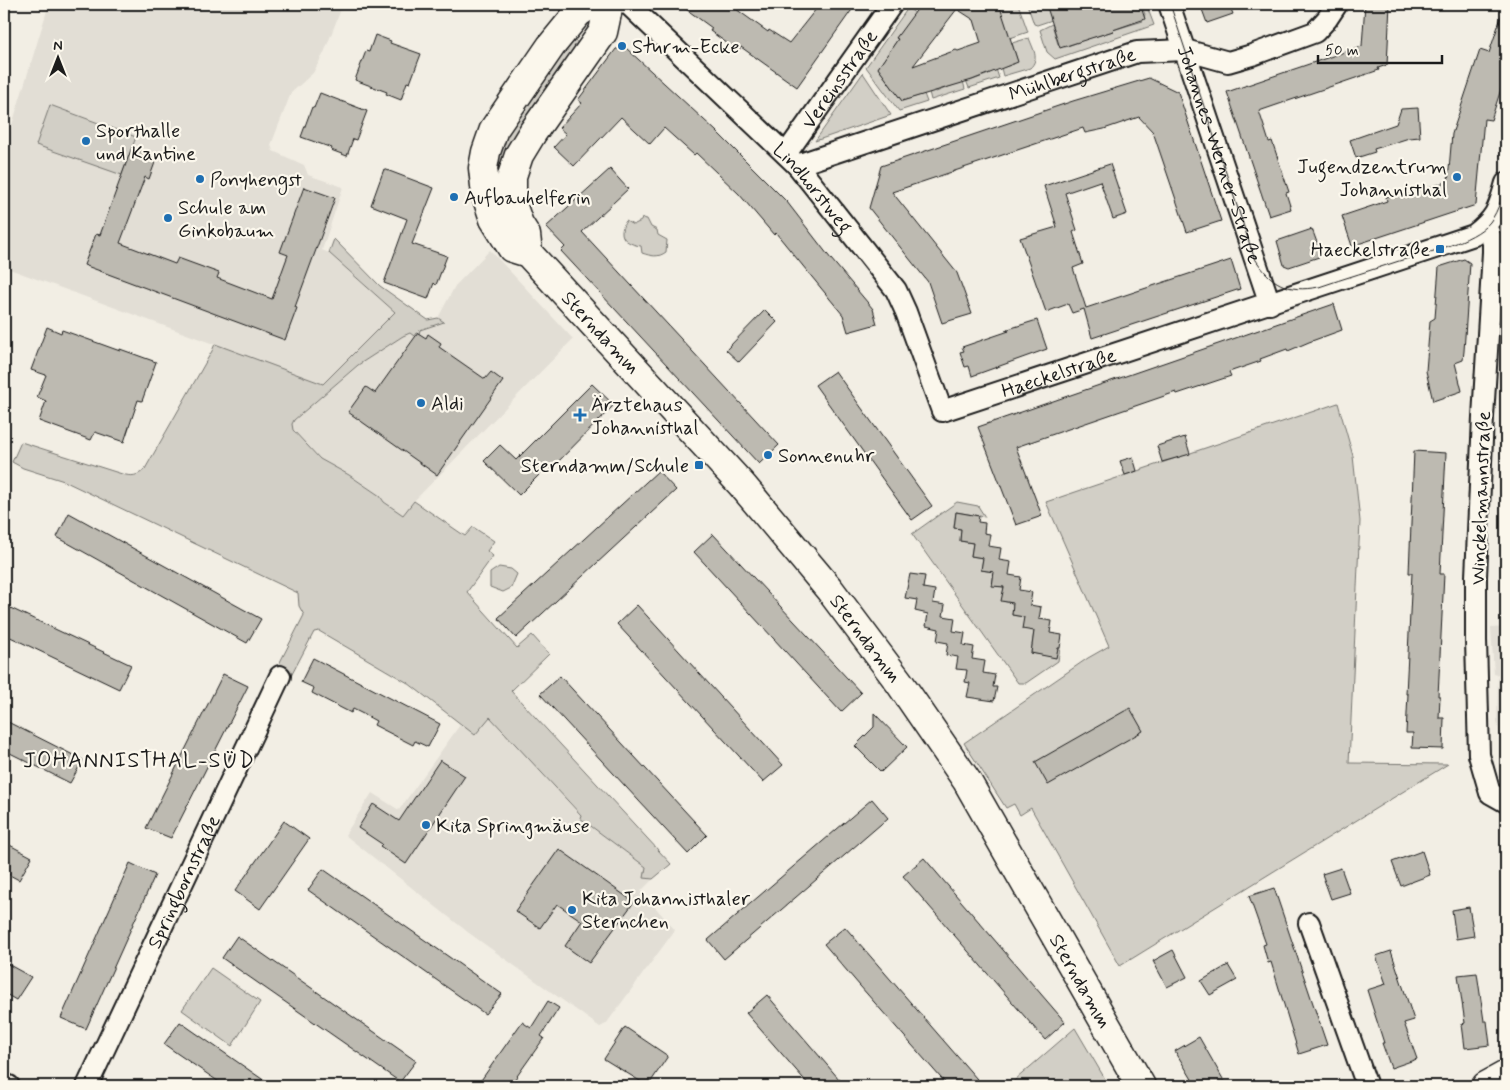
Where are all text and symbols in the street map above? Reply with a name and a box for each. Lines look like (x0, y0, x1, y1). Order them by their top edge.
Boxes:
street label: Vereinsstraße (796, 25, 885, 135)
north arrow (32, 32, 82, 82)
scale bar (1318, 32, 1441, 64)
place label: Sturm-Ecke (632, 34, 740, 61)
text: N (53, 37, 63, 55)
marker: Sturm-Ecke (616, 40, 628, 52)
street label: Mühlbergstraße (1006, 41, 1140, 109)
text: 50 m (1325, 41, 1359, 61)
street label: Johannes-Werner-Straße (1170, 42, 1267, 270)
place label: Sporthalle und Kantine (96, 118, 196, 168)
marker: Sporthalle und Kantine (80, 135, 92, 147)
street label: Lindhorstweg (766, 137, 858, 241)
place label: Jugendzentrum Johannisthal (1297, 154, 1447, 204)
place label: Ponyhengst (210, 167, 302, 195)
marker: Jugendzentrum Johannisthal (1451, 171, 1463, 183)
marker: Ponyhengst (194, 173, 206, 185)
place label: Aufbauhelferin (464, 185, 591, 212)
marker: Aufbauhelferin (448, 191, 460, 203)
place label: Schule am Ginkobaum (178, 195, 274, 245)
marker: Schule am Ginkobaum (162, 212, 174, 224)
place label: Haeckelstraße (1311, 237, 1430, 264)
marker: Haeckelstraße (1434, 243, 1446, 255)
street label: Sterndamm (555, 286, 645, 381)
street label: Haeckelstraße (998, 342, 1120, 405)
place label: Aldi (431, 391, 464, 418)
place label: Ärztehaus Johannisthal (591, 392, 699, 442)
marker: Aldi (415, 397, 427, 409)
marker: Ärztehaus Johannisthal (573, 408, 587, 422)
street label: Winckelmannstraße (1465, 410, 1498, 585)
place label: Sonnenuhr (778, 443, 875, 470)
marker: Sonnenuhr (762, 449, 774, 461)
place label: Sterndamm/Schule (521, 453, 689, 480)
marker: Sterndamm/Schule (693, 459, 705, 471)
street label: Sterndamm (823, 589, 907, 689)
district label: JOHANNISTHAL-SÜD (23, 747, 255, 775)
street label: Springbornstraße (142, 811, 228, 953)
place label: Kita Springmäuse (436, 813, 590, 840)
marker: Kita Springmäuse (420, 819, 432, 831)
place label: Kita Johannisthaler Sternchen (582, 886, 751, 936)
marker: Kita Johannisthaler Sternchen (566, 904, 578, 916)
street label: Sterndamm (1042, 929, 1117, 1034)

